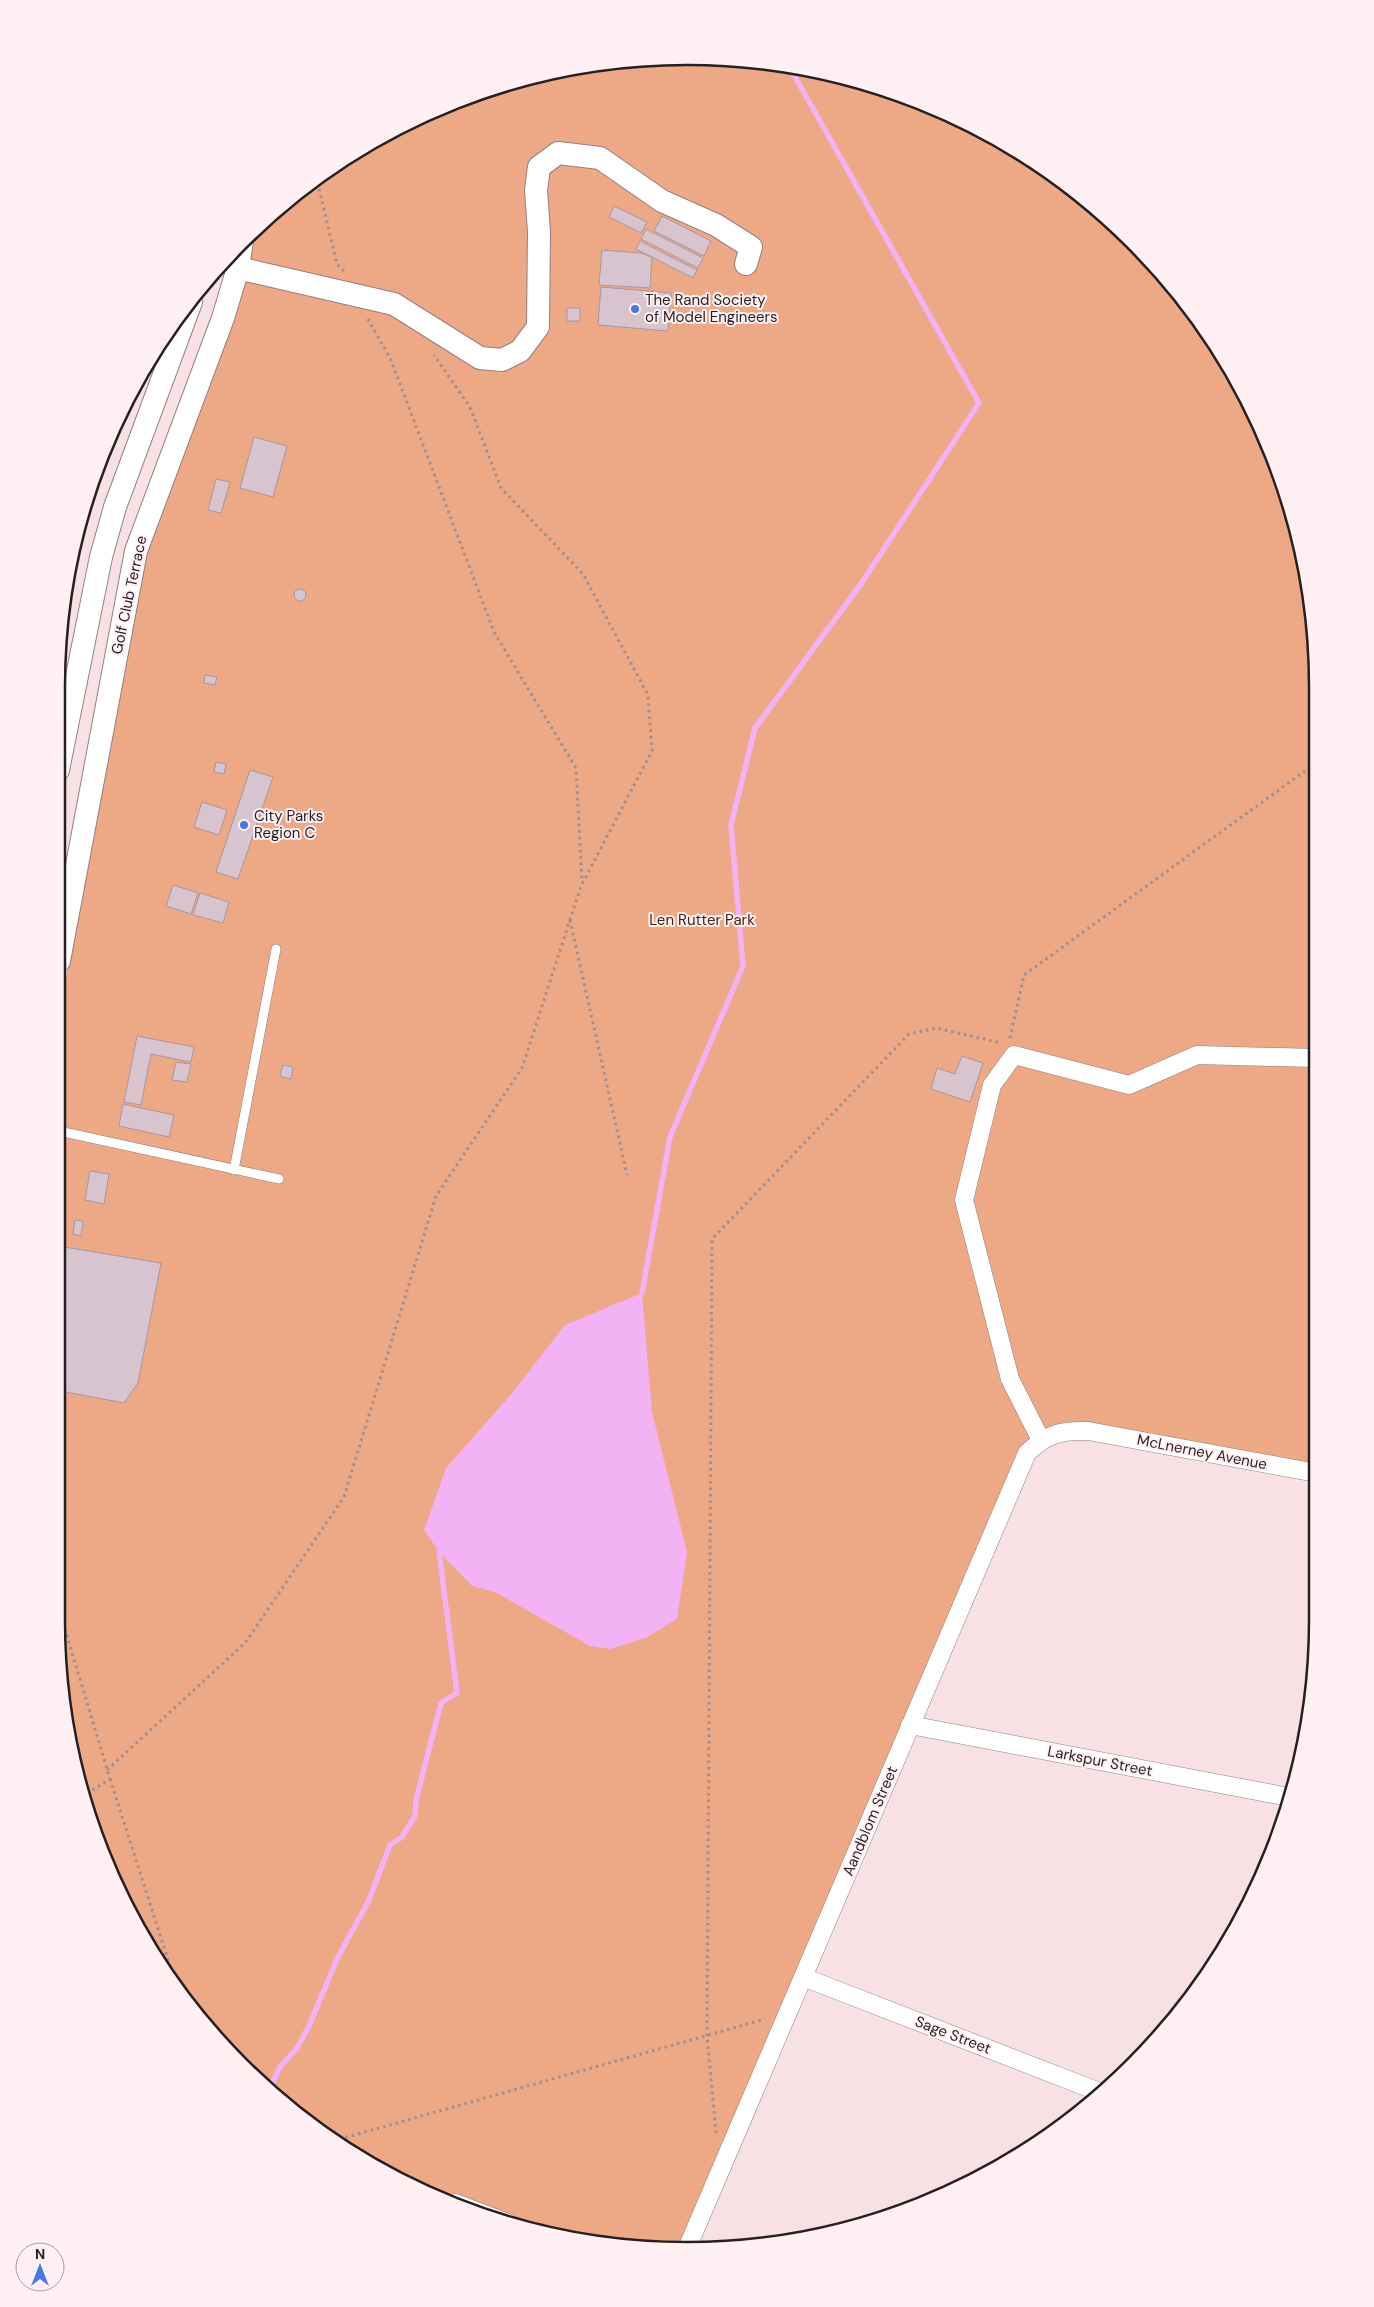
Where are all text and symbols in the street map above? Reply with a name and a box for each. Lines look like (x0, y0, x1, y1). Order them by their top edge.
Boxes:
place label: The Rand Society of Model Engineers (645, 290, 778, 327)
marker: The Rand Society of Model Engineers (629, 303, 641, 315)
street label: Golf Club Terrace (107, 534, 151, 656)
place label: City Parks Region C (254, 806, 323, 843)
marker: City Parks Region C (238, 819, 250, 831)
park label: Len Rutter Park (649, 910, 755, 930)
street label: McLnerney Avenue (1135, 1430, 1269, 1474)
street label: Larkspur Street (1046, 1741, 1154, 1781)
street label: Aandblom Street (838, 1763, 902, 1879)
street label: Sage Street (912, 2011, 994, 2059)
north arrow (15, 2242, 65, 2292)
text: N (35, 2245, 45, 2263)

